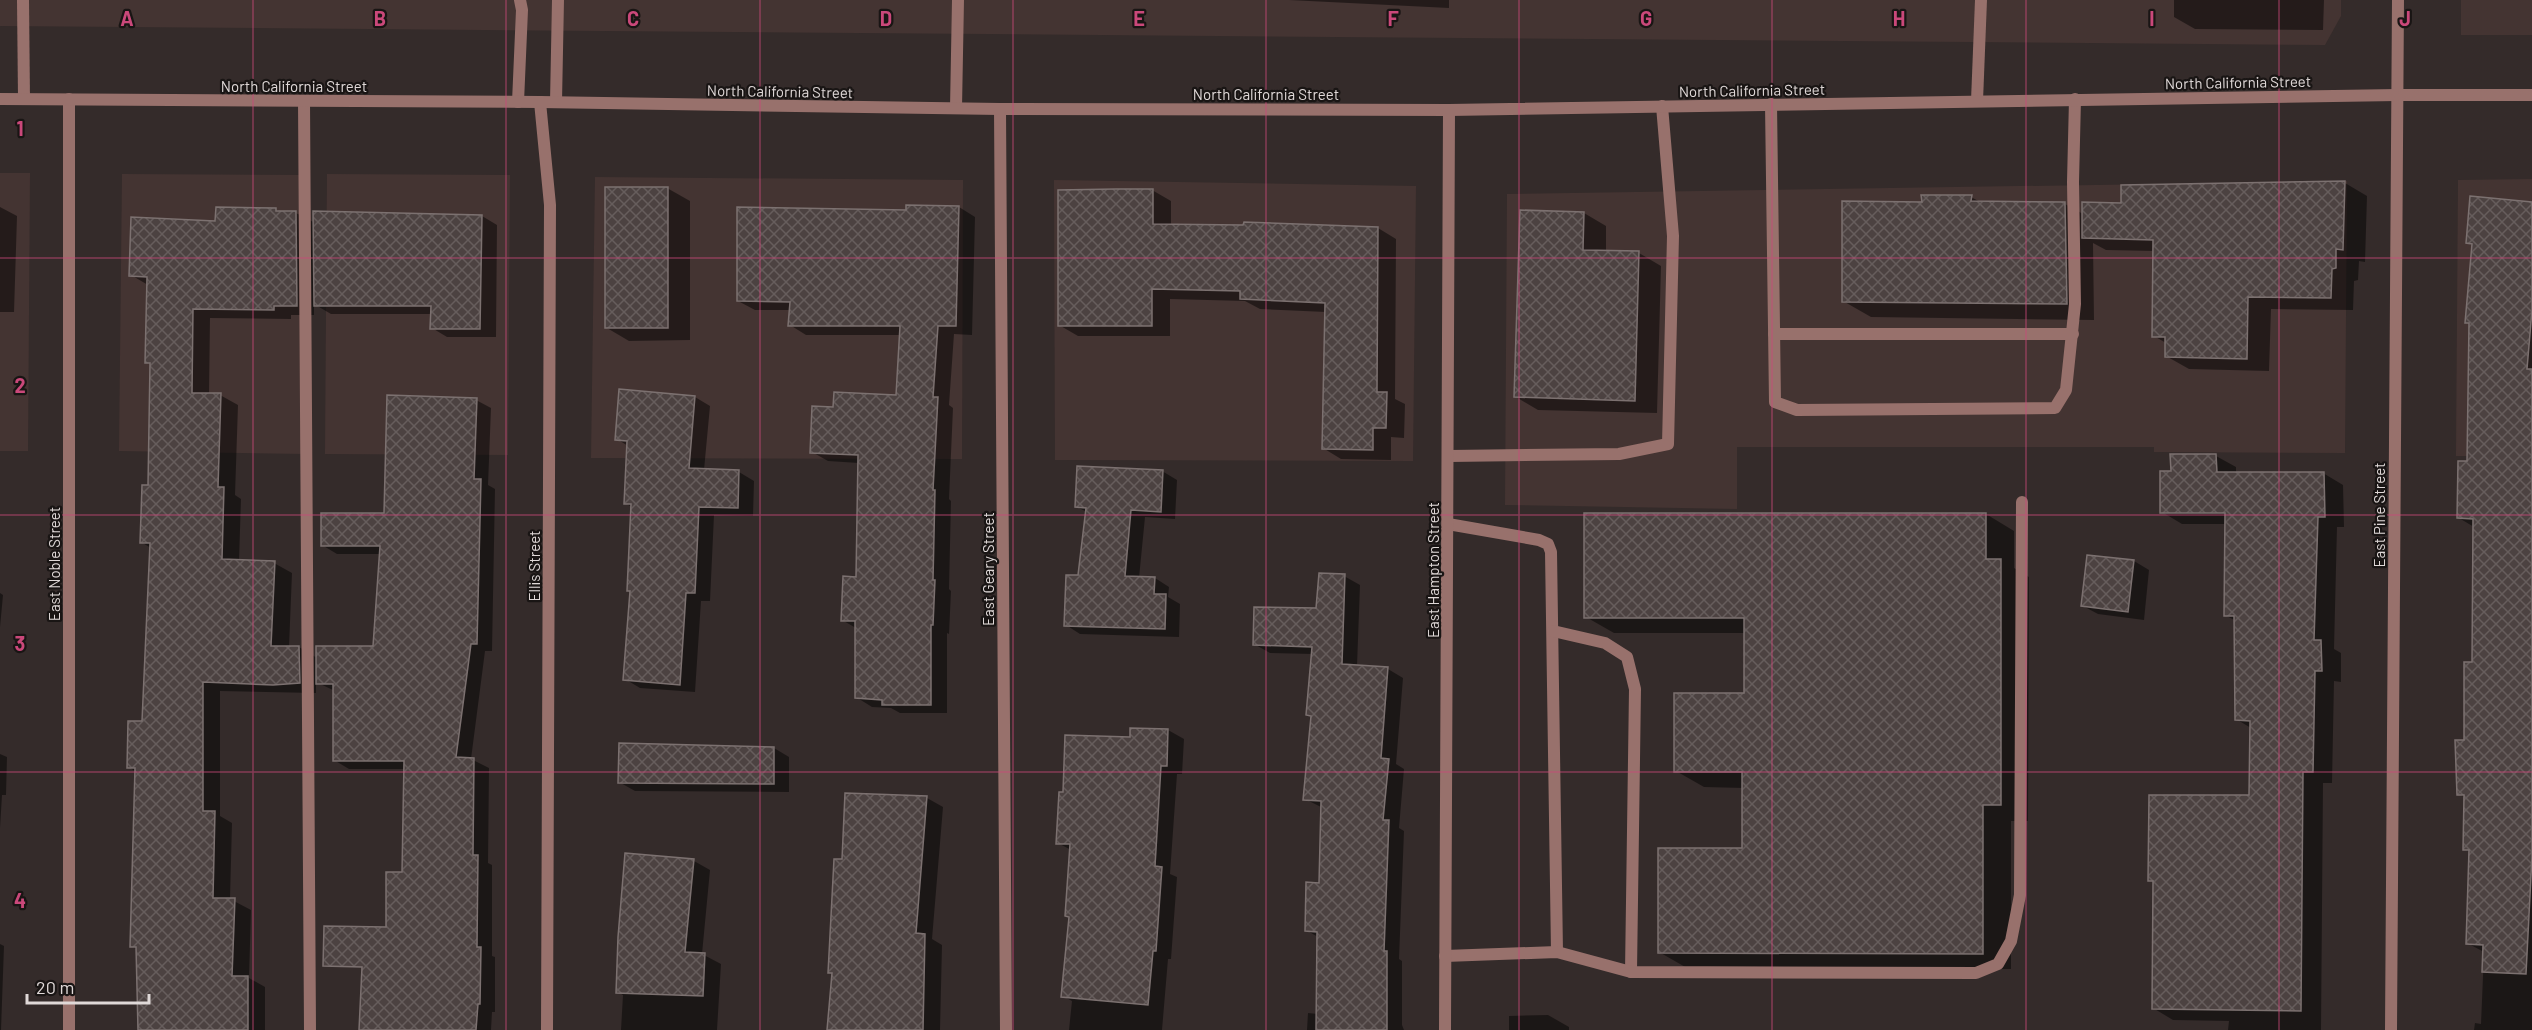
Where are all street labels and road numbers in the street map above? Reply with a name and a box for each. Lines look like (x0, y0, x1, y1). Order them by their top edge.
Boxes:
street label: North California Street (2165, 72, 2311, 92)
street label: North California Street (221, 77, 367, 95)
street label: North California Street (1679, 80, 1825, 100)
street label: North California Street (707, 81, 853, 101)
street label: North California Street (1193, 85, 1339, 103)
street label: East Pine Street (2370, 462, 2388, 568)
street label: East Hampton Street (1424, 502, 1442, 638)
street label: East Noble Street (45, 507, 63, 621)
street label: East Geary Street (979, 512, 997, 626)
street label: Ellis Street (525, 531, 543, 601)

